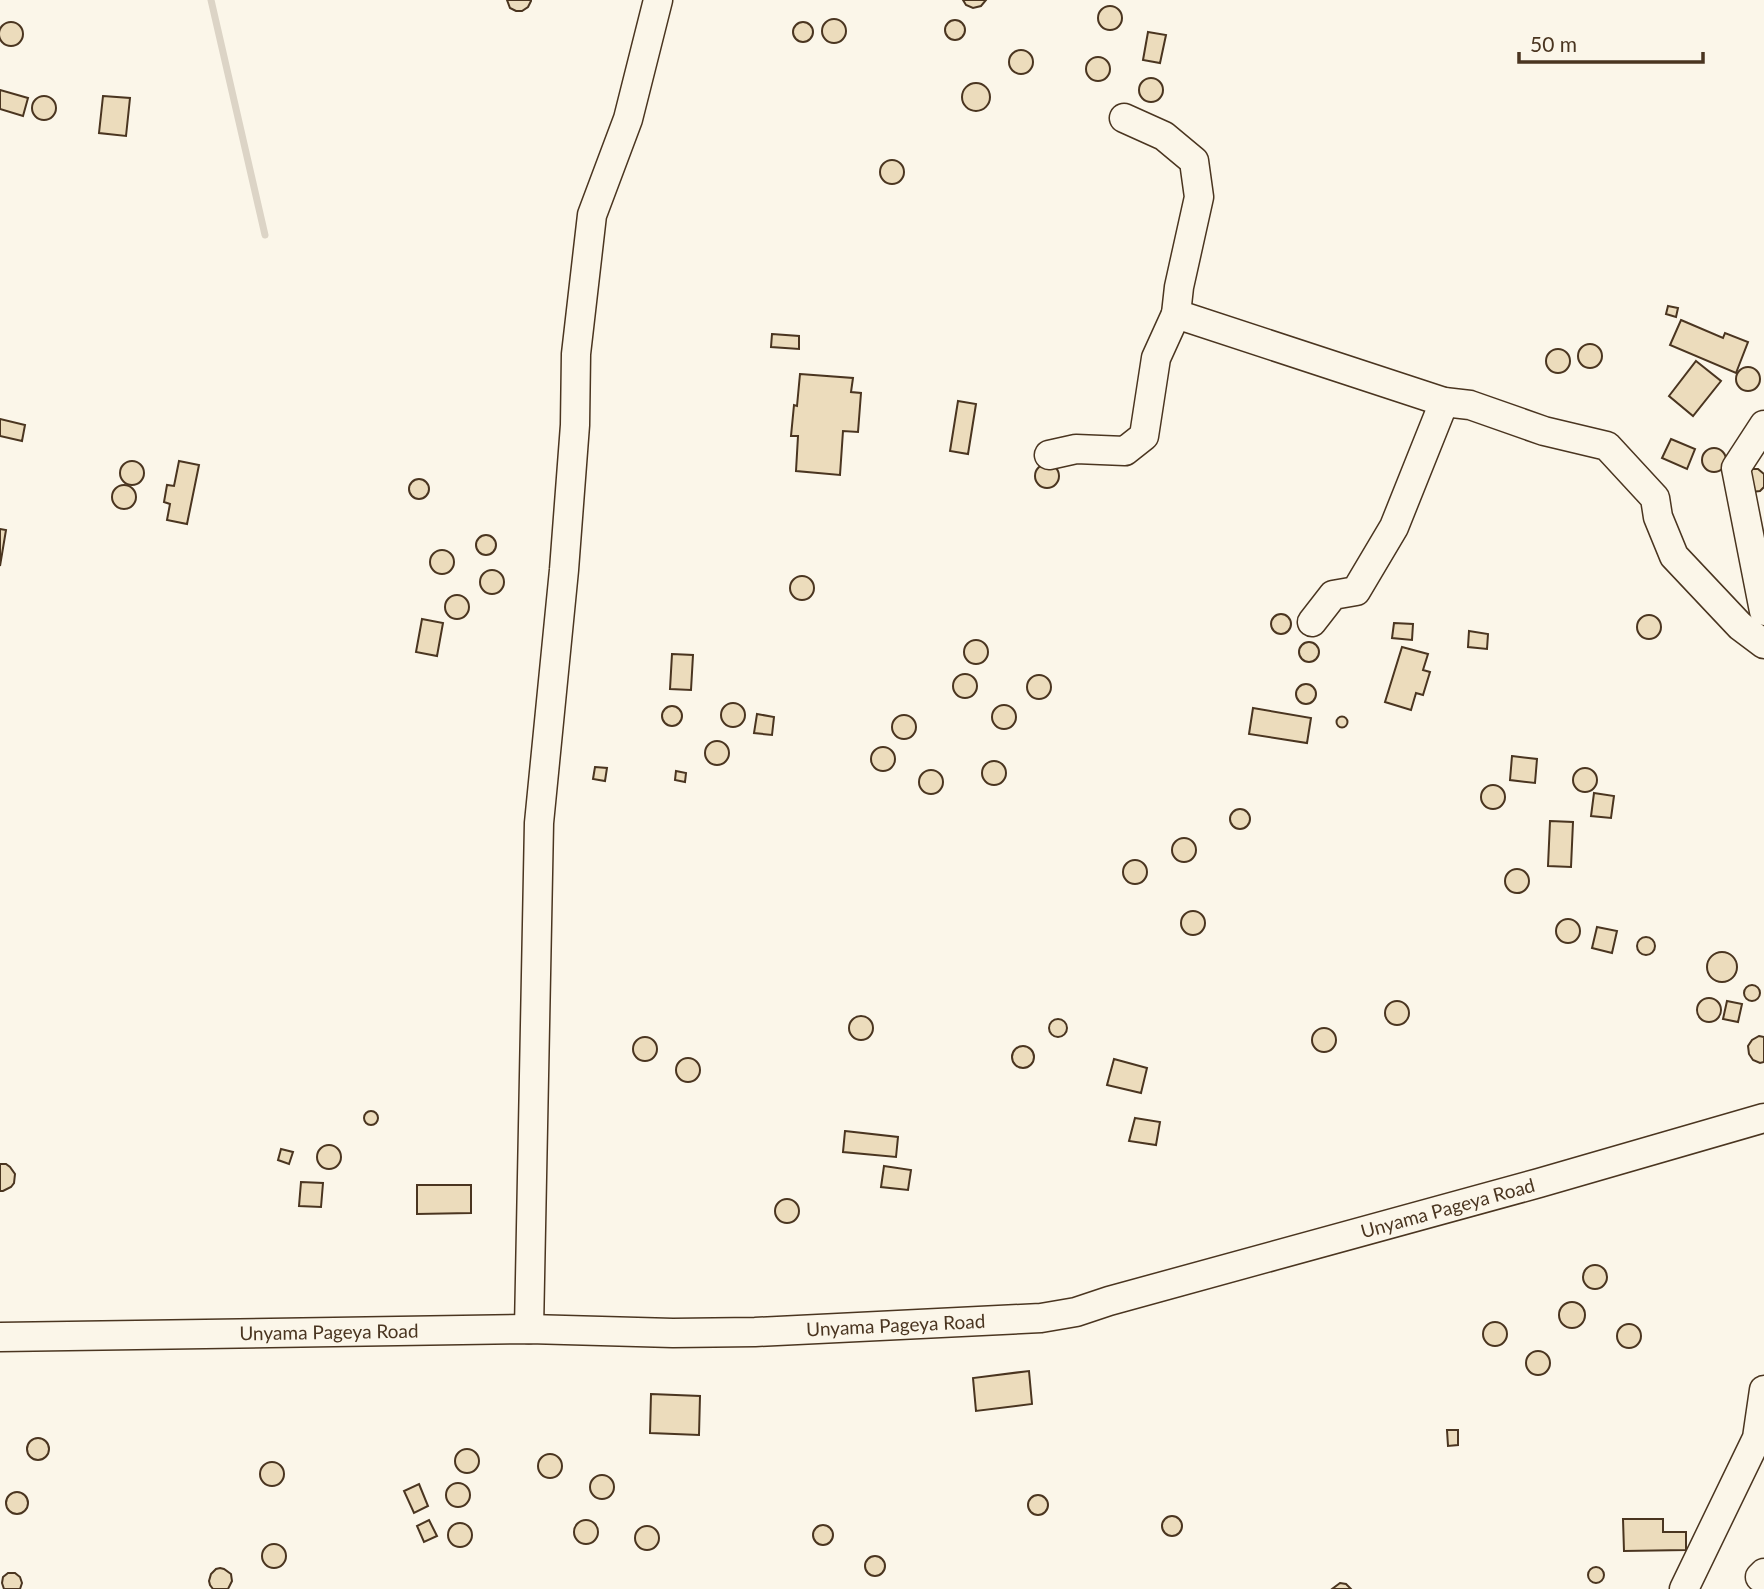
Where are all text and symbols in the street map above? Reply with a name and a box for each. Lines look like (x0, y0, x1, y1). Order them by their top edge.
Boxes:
scale bar (1519, 21, 1703, 65)
text: 50 m (1530, 31, 1577, 56)
street label: Unyama Pageya Road (1358, 1173, 1537, 1242)
street label: Unyama Pageya Road (806, 1309, 986, 1340)
street label: Unyama Pageya Road (239, 1319, 419, 1344)

